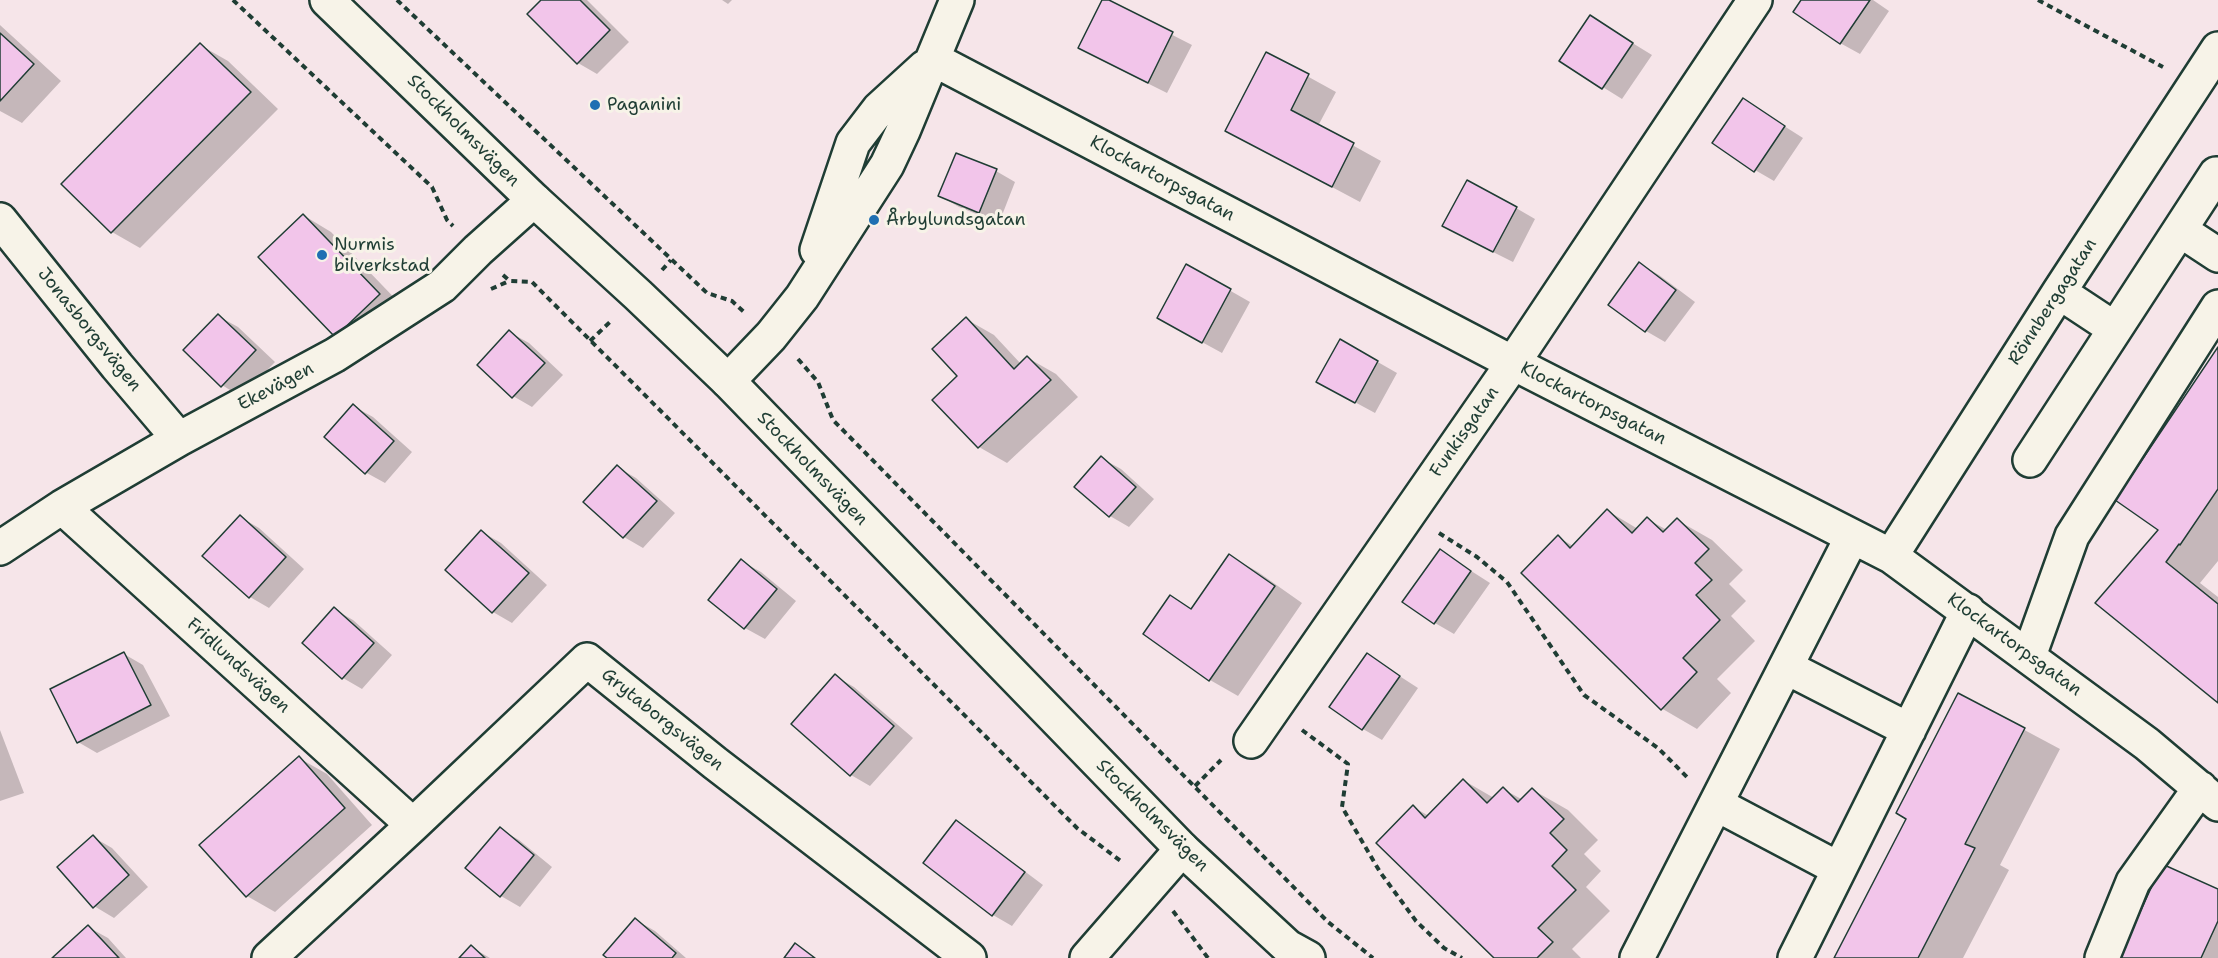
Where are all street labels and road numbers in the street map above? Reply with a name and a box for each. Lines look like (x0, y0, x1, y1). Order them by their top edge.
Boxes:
street label: Stockholmsvägen (402, 70, 524, 192)
street label: Klockartorpsgatan (1086, 132, 1238, 226)
street label: Rönnbergagatan (2004, 235, 2102, 369)
street label: Jonasborgsvägen (33, 264, 145, 396)
street label: Ekevägen (234, 358, 318, 416)
street label: Klockartorpsgatan (1516, 358, 1670, 450)
street label: Funkisgatan (1426, 383, 1504, 481)
street label: Stockholmsvägen (752, 408, 872, 530)
street label: Klockartorpsgatan (1943, 589, 2085, 701)
street label: Fridlundsvägen (182, 614, 294, 718)
street label: Grytaborgsvägen (597, 664, 727, 776)
street label: Stockholmsvägen (1091, 755, 1213, 877)

